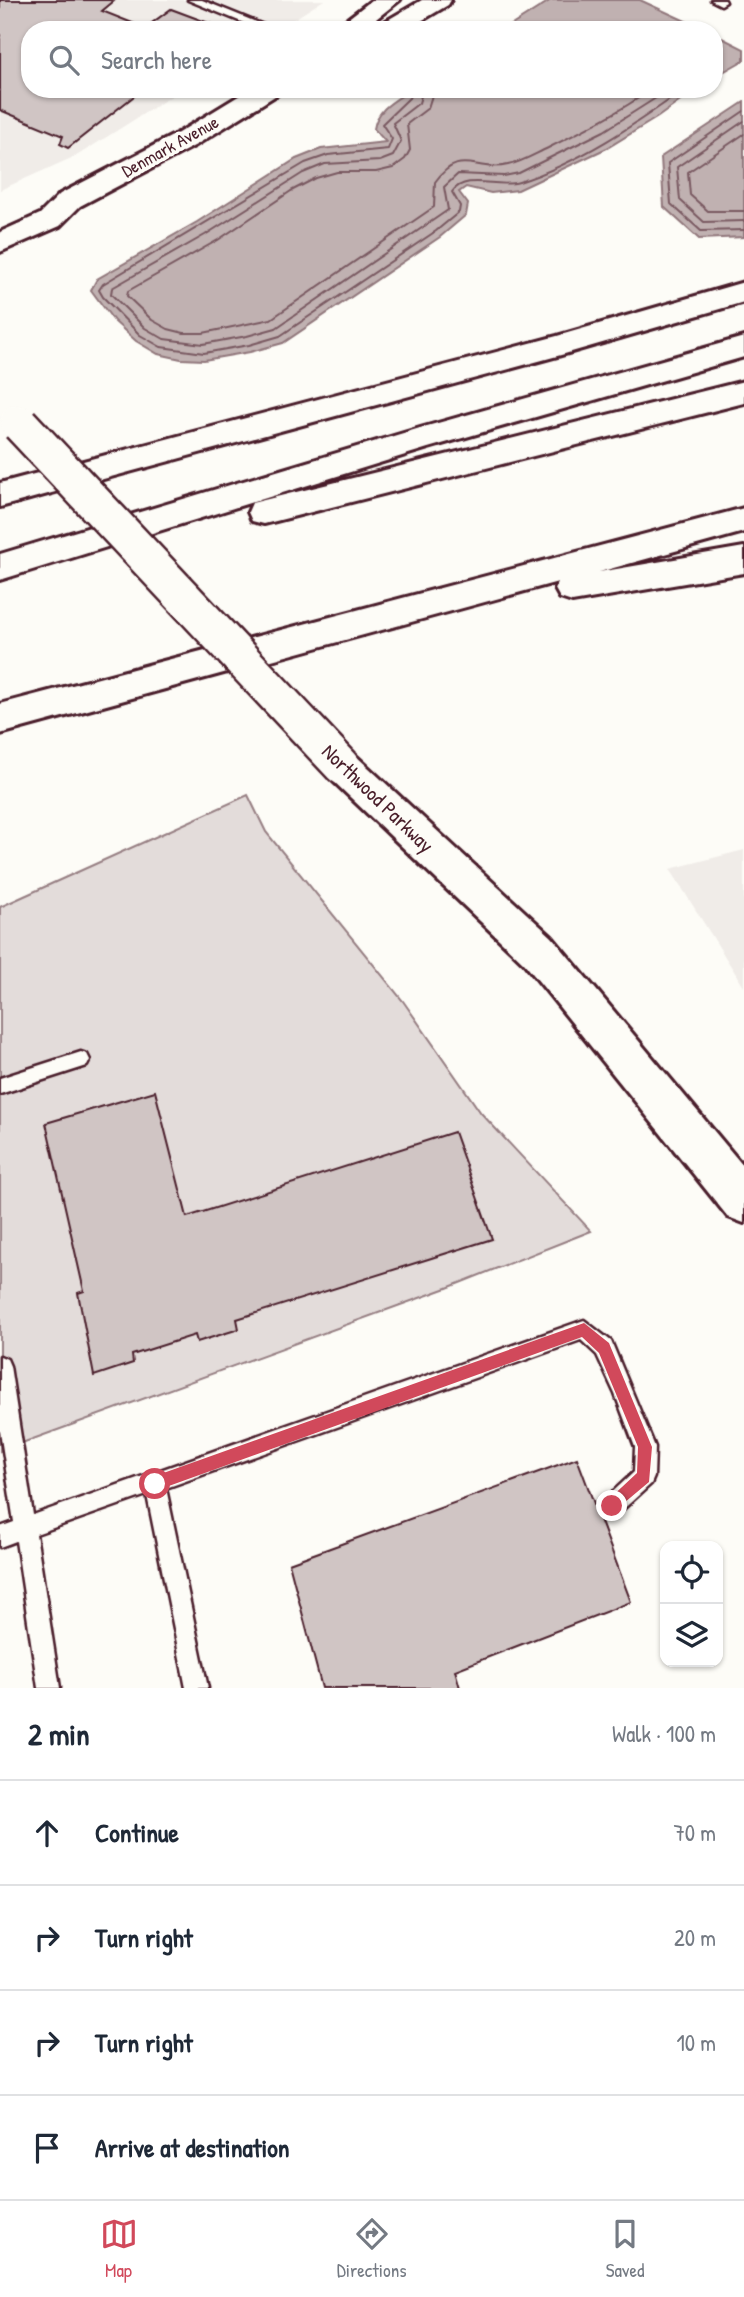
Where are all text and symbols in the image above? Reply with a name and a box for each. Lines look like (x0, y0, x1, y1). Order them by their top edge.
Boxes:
search box (21, 21, 723, 98)
icon: search (45, 41, 83, 79)
text: Search here (101, 42, 212, 77)
street label: Denmark Avenue (117, 109, 223, 183)
street label: Northwood Parkway (316, 737, 440, 859)
route start (139, 1468, 170, 1499)
route end (596, 1490, 627, 1521)
map controls (660, 1541, 723, 1667)
button: locate (660, 1541, 723, 1604)
button: layers (660, 1604, 723, 1667)
text: 2 min (28, 1714, 90, 1754)
text: Walk · 100 m (612, 1718, 716, 1749)
icon: ahead (28, 1814, 66, 1852)
text: Continue (95, 1815, 179, 1850)
text: 70 m (673, 1817, 716, 1848)
icon: right (28, 1919, 66, 1957)
text: Turn right (95, 1920, 193, 1955)
text: 20 m (674, 1922, 716, 1953)
icon: right (28, 2024, 66, 2062)
text: Turn right (95, 2025, 193, 2060)
text: 10 m (676, 2027, 716, 2058)
icon: arrive (28, 2129, 66, 2167)
text: Arrive at destination (95, 2130, 290, 2165)
tab: Map (100, 2215, 138, 2283)
tab: Directions (337, 2215, 407, 2283)
tab: Saved (606, 2215, 644, 2283)

